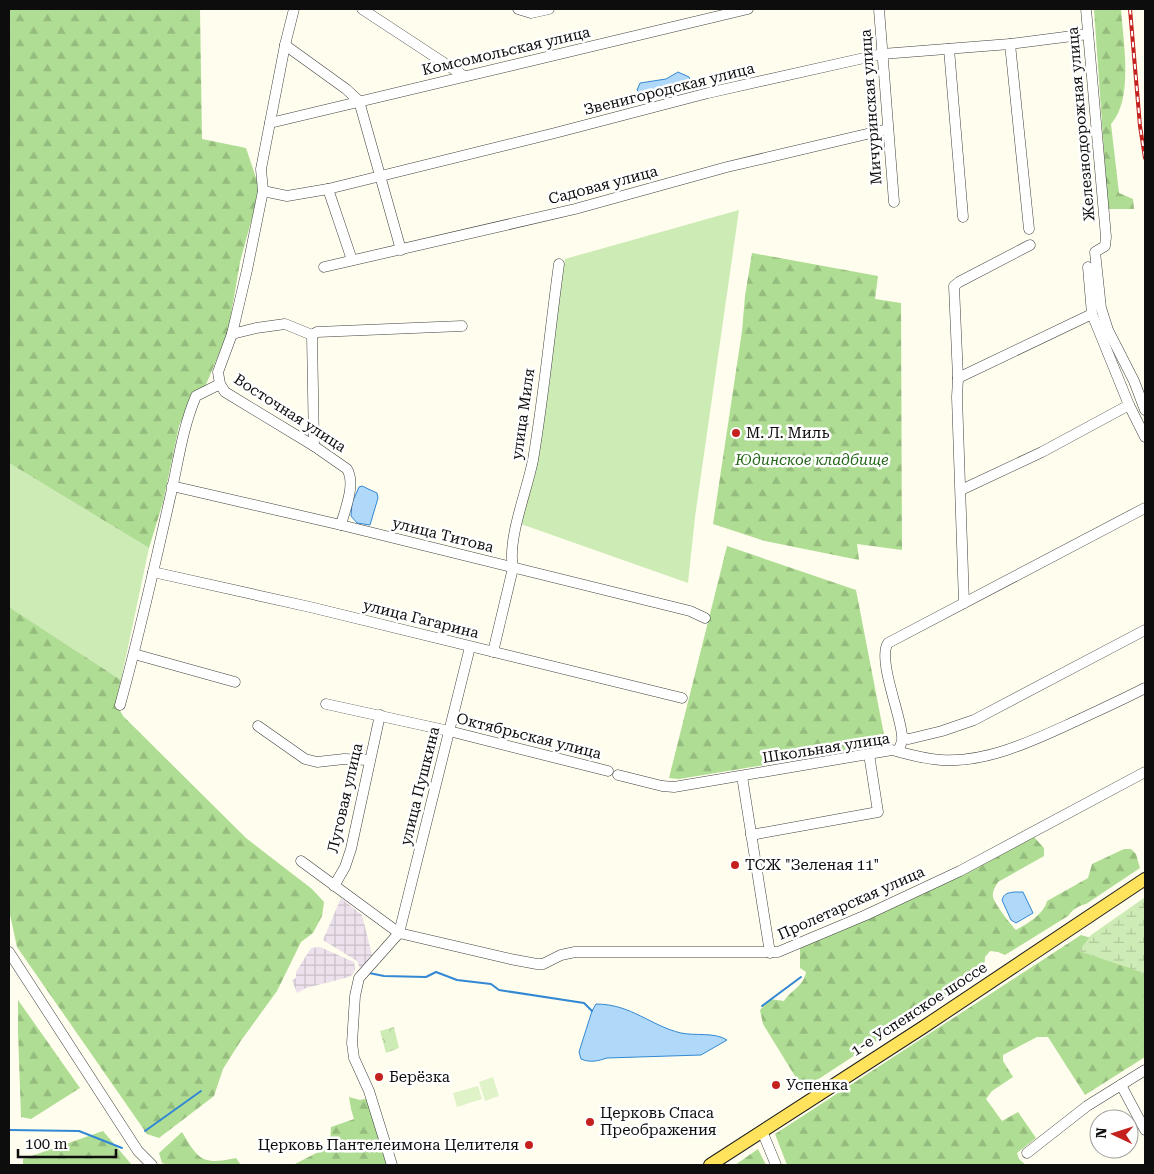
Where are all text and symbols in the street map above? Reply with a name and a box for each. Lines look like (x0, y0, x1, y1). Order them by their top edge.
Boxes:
street label: Комсомольская улица (420, 23, 592, 79)
street label: Железнодорожная улица (1064, 26, 1098, 222)
street label: Мичуринская улица (857, 29, 885, 185)
street label: Звенигородская улица (582, 59, 756, 119)
street label: Садовая улица (546, 162, 660, 208)
street label: улица Миля (508, 367, 538, 461)
street label: Восточная улица (230, 370, 350, 456)
place label: М. Л. Миль (746, 424, 829, 442)
marker: М. Л. Миль (730, 427, 742, 439)
park label: Юдинское кладбище (734, 451, 889, 469)
street label: улица Титова (391, 514, 495, 556)
street label: улица Гагарина (361, 596, 481, 642)
street label: Октябрьская улица (455, 709, 603, 763)
street label: улица Пушкина (397, 725, 443, 847)
street label: Школьная улица (761, 729, 891, 767)
street label: Луговая улица (324, 741, 366, 855)
place label: ТСЖ "Зеленая 11" (745, 856, 879, 874)
marker: ТСЖ "Зеленая 11" (729, 859, 741, 871)
street label: Пролетарская улица (775, 862, 927, 944)
street label: 1-е Успенское шоссе (848, 958, 990, 1060)
place label: Берёзка (389, 1068, 450, 1086)
marker: Берёзка (373, 1071, 385, 1083)
place label: Успенка (786, 1076, 848, 1094)
marker: Успенка (770, 1079, 782, 1091)
place label: Церковь Спаса Преображения (600, 1104, 717, 1139)
north arrow (1089, 1109, 1139, 1159)
marker: Церковь Спаса Преображения (584, 1116, 596, 1128)
scale bar (18, 1126, 115, 1158)
text: N (1093, 1127, 1109, 1139)
text: 100 m (25, 1135, 68, 1153)
place label: Церковь Пантелеимона Целителя (258, 1136, 519, 1154)
marker: Церковь Пантелеимона Целителя (523, 1139, 535, 1151)

